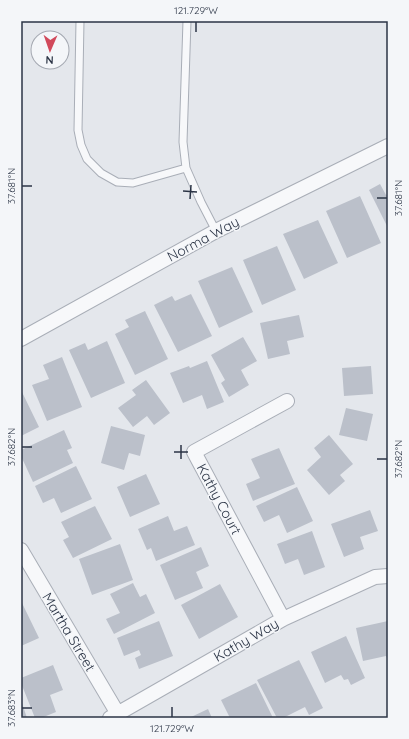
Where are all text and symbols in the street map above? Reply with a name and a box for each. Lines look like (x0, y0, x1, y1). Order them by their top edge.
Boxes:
text: 121.729°W (174, 4, 218, 17)
north arrow (30, 30, 70, 70)
text: N (45, 53, 54, 67)
text: 37.681°N (5, 168, 18, 204)
text: 37.681°N (392, 180, 405, 216)
street label: Norma Way (164, 213, 242, 265)
text: 37.682°N (5, 428, 18, 466)
text: 37.682°N (392, 440, 405, 478)
street label: Kathy Court (193, 460, 245, 538)
street label: Martha Street (38, 589, 100, 675)
street label: Kathy Way (210, 614, 282, 666)
text: 37.683°N (5, 689, 18, 727)
text: 121.729°W (150, 722, 194, 735)

